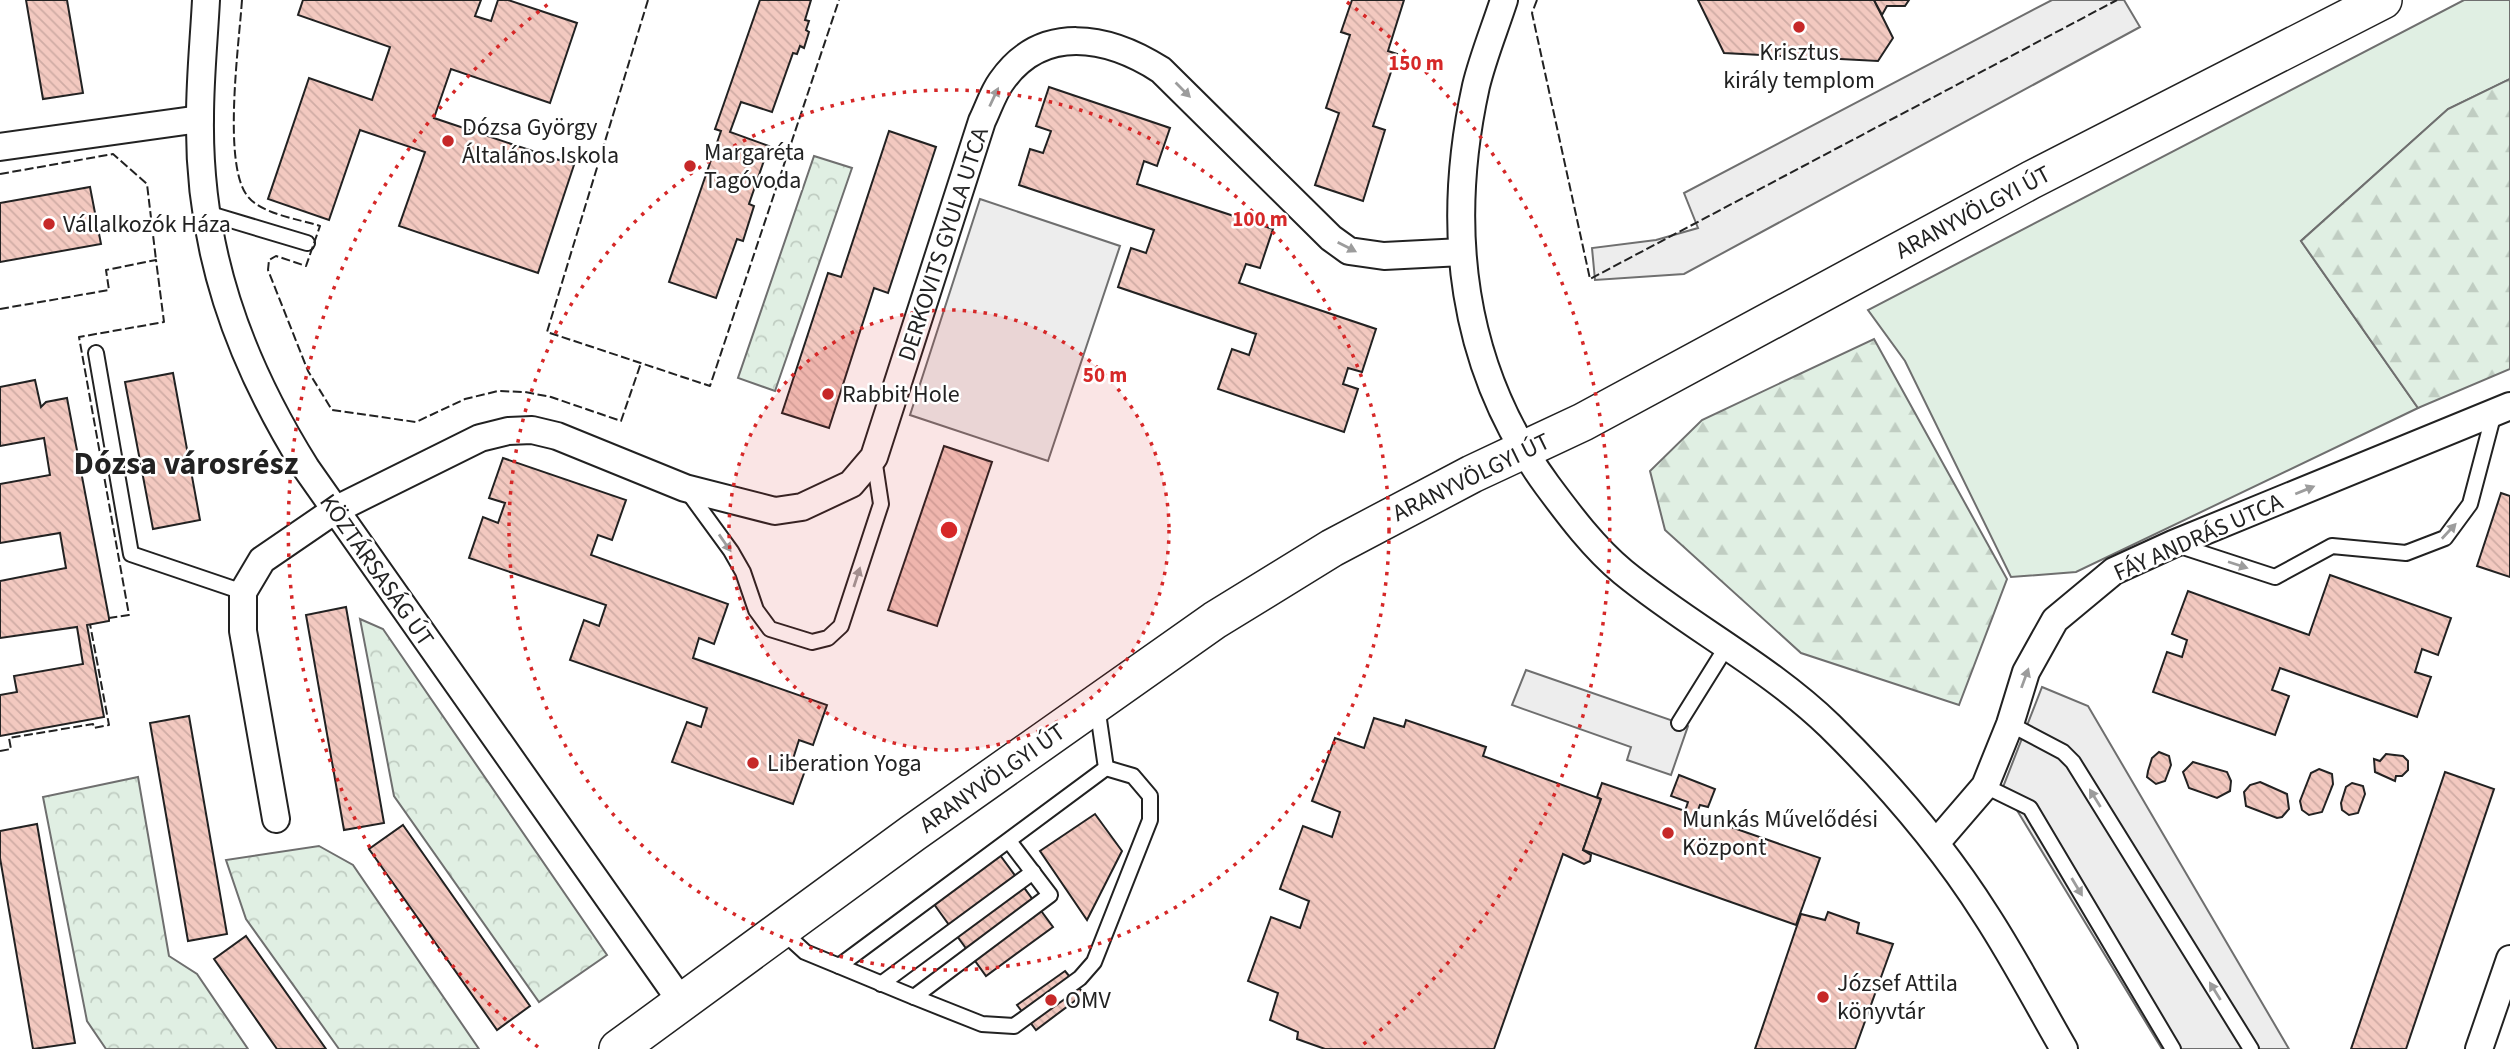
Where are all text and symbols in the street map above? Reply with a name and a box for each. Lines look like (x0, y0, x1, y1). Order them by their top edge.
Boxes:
marker: Krisztus király templom (1791, 19, 1807, 35)
place label: Krisztus király templom (1723, 35, 1875, 98)
text: 150 m (1388, 48, 1444, 78)
one-way arrow (1174, 82, 1191, 98)
one-way arrow (988, 87, 999, 107)
place label: Dózsa György Általános Iskola (462, 110, 619, 173)
street label: DERKOVITS GYULA UTCA (889, 123, 998, 366)
marker: Dózsa György Általános Iskola (440, 133, 456, 149)
place label: Margaréta Tagóvoda (704, 135, 805, 198)
street label: ARANYVÖLGYI ÚT (1889, 157, 2057, 268)
marker: Margaréta Tagóvoda (682, 158, 698, 174)
text: 100 m (1232, 204, 1288, 234)
place label: Vállalkozók Háza (63, 207, 231, 242)
marker: Vállalkozók Háza (41, 216, 57, 232)
one-way arrow (1336, 241, 1357, 253)
text: 50 m (1083, 360, 1127, 390)
place label: Rabbit Hole (842, 377, 960, 412)
marker: Rabbit Hole (820, 386, 836, 402)
street label: ARANYVÖLGYI ÚT (1387, 424, 1556, 531)
district label: Dózsa városrész (74, 441, 298, 487)
street label: FÁY ANDRÁS UTCA (2108, 484, 2288, 590)
one-way arrow (2295, 484, 2316, 495)
street label: KÖZTÁRSASÁG ÚT (311, 487, 442, 654)
centre of rings (937, 518, 961, 542)
one-way arrow (2440, 523, 2456, 540)
one-way arrow (718, 534, 732, 552)
one-way arrow (2227, 560, 2248, 571)
one-way arrow (852, 566, 863, 587)
one-way arrow (2020, 668, 2031, 689)
street label: ARANYVÖLGYI ÚT (912, 715, 1073, 842)
place label: Liberation Yoga (767, 746, 921, 781)
marker: Liberation Yoga (745, 755, 761, 771)
one-way arrow (2089, 788, 2102, 807)
place label: Munkás Művelődési Központ (1682, 802, 1878, 865)
marker: Munkás Művelődési Központ (1660, 825, 1676, 841)
one-way arrow (2071, 878, 2083, 897)
place label: József Attila könyvtár (1837, 966, 1958, 1029)
one-way arrow (2209, 981, 2222, 1001)
place label: OMV (1065, 983, 1111, 1018)
marker: József Attila könyvtár (1815, 989, 1831, 1005)
marker: OMV (1043, 992, 1059, 1008)

